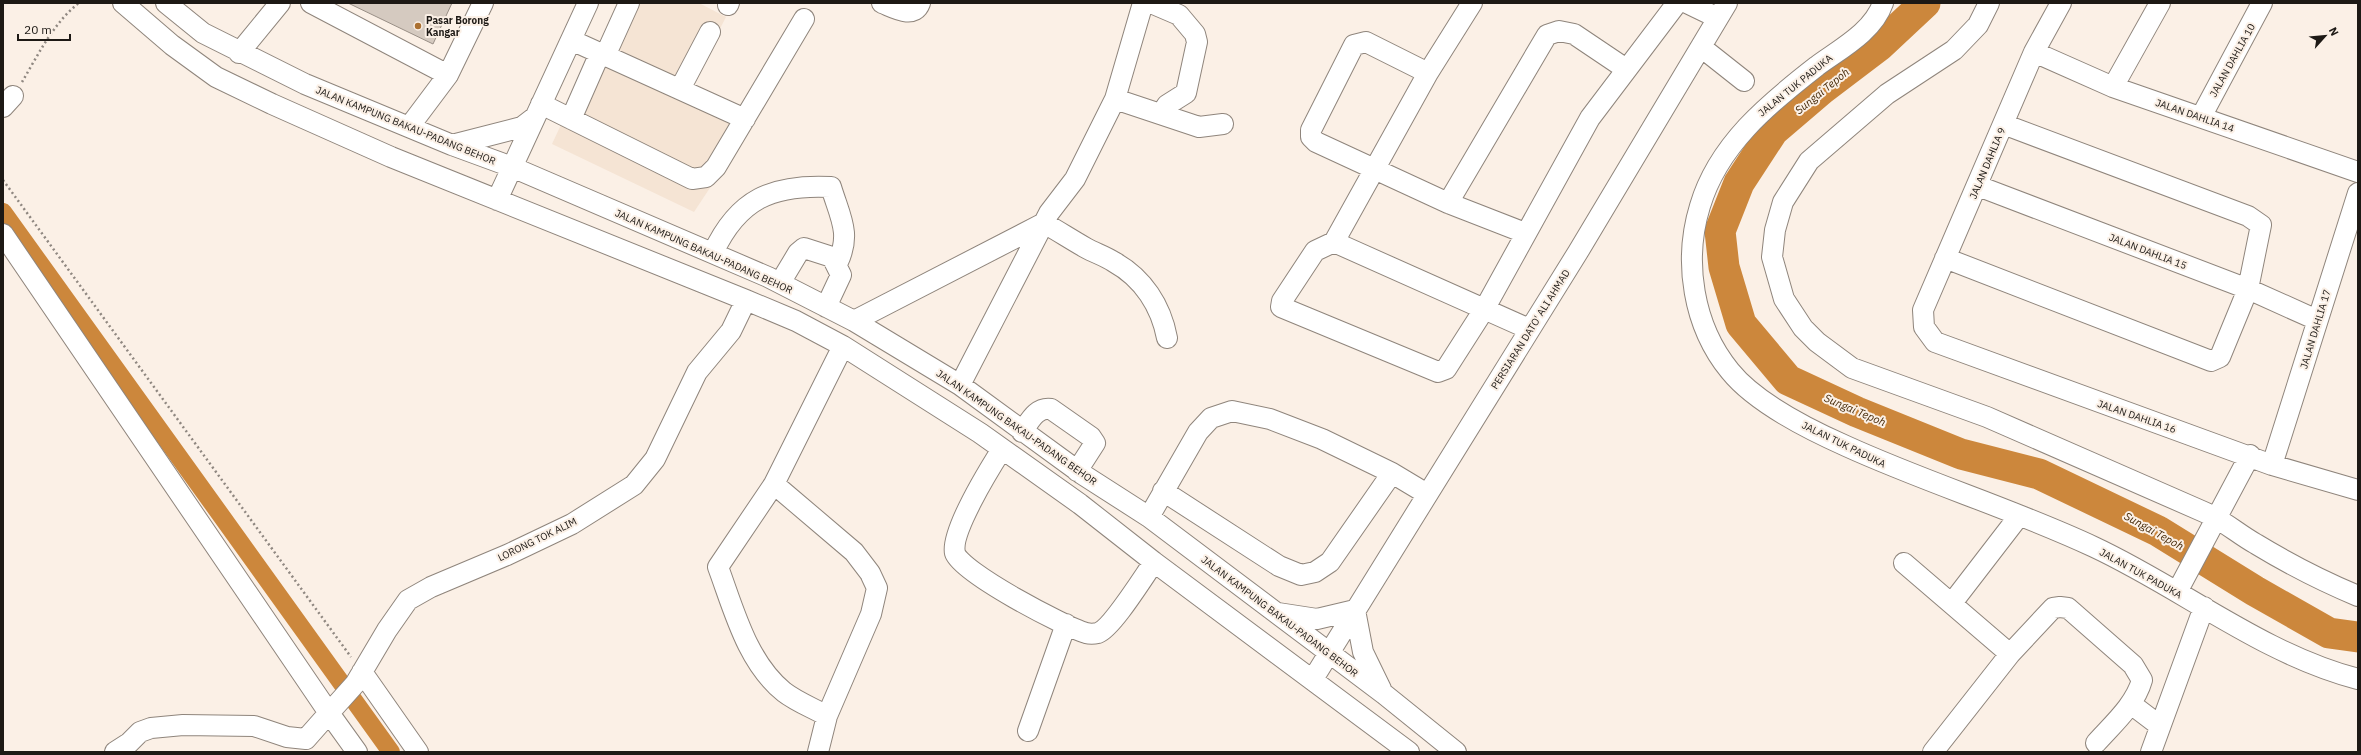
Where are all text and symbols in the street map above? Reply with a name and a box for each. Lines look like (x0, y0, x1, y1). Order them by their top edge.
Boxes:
place label: Pasar Borong Kangar (426, 14, 489, 39)
scale bar (18, 16, 70, 42)
north arrow (2305, 16, 2345, 56)
marker: Pasar Borong Kangar (413, 21, 423, 31)
street label: JALAN DAHLIA 10 (2207, 21, 2258, 99)
text: 20 m (24, 22, 52, 37)
text: N (2326, 25, 2342, 38)
street label: JALAN TUK PADUKA (1755, 51, 1836, 119)
water label: Sungai Tepoh (1792, 65, 1852, 117)
street label: JALAN KAMPUNG BAKAU-PADANG BEHOR (314, 83, 498, 168)
street label: JALAN DAHLIA 14 (2154, 96, 2236, 135)
street label: JALAN DAHLIA 9 (1967, 126, 2008, 201)
street label: JALAN KAMPUNG BAKAU-PADANG BEHOR (613, 206, 795, 297)
street label: JALAN DAHLIA 15 (2107, 231, 2189, 272)
street label: PERSIARAN DATO' ALI AHMAD (1488, 267, 1573, 392)
street label: JALAN DAHLIA 17 (2297, 288, 2334, 370)
street label: JALAN KAMPUNG BAKAU-PADANG BEHOR (934, 367, 1100, 488)
water label: Sungai Tepoh (1822, 391, 1888, 429)
street label: JALAN DAHLIA 16 (2096, 397, 2178, 436)
street label: JALAN TUK PADUKA (1800, 418, 1888, 471)
water label: Sungai Tepoh (2122, 509, 2186, 553)
street label: LORONG TOK ALIM (496, 515, 579, 564)
street label: JALAN TUK PADUKA (2097, 545, 2185, 602)
street label: JALAN KAMPUNG BAKAU-PADANG BEHOR (1199, 553, 1361, 680)

